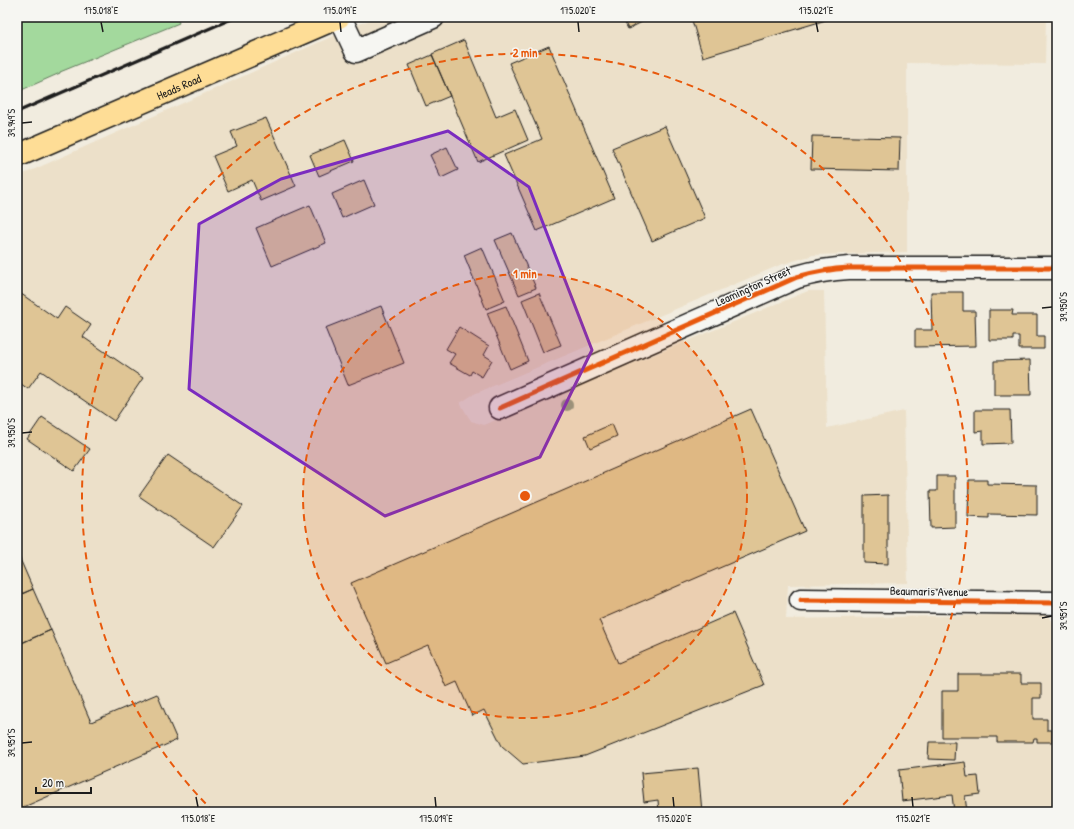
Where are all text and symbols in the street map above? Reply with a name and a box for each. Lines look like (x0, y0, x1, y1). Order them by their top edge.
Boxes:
text: 175.018°E (84, 4, 119, 17)
text: 175.019°E (323, 4, 357, 17)
text: 175.020°E (560, 4, 596, 17)
text: 175.021°E (799, 4, 834, 17)
text: 2 min (513, 44, 538, 61)
street label: Heads Road (154, 69, 204, 103)
text: 39.949°S (5, 108, 18, 137)
street label: Leamington Street (713, 261, 794, 310)
text: 1 min (513, 265, 537, 282)
text: 39.950°S (1057, 292, 1070, 322)
text: 39.950°S (5, 418, 18, 448)
centre of rings (518, 489, 532, 503)
street label: Beaumaris Avenue (890, 582, 969, 600)
text: 39.951°S (1057, 601, 1070, 630)
text: 39.951°S (5, 728, 18, 757)
scale bar (36, 769, 91, 795)
text: 20 m (42, 774, 64, 791)
text: 175.018°E (181, 812, 216, 825)
text: 175.019°E (419, 812, 453, 825)
text: 175.020°E (656, 812, 692, 825)
text: 175.021°E (896, 812, 931, 825)

